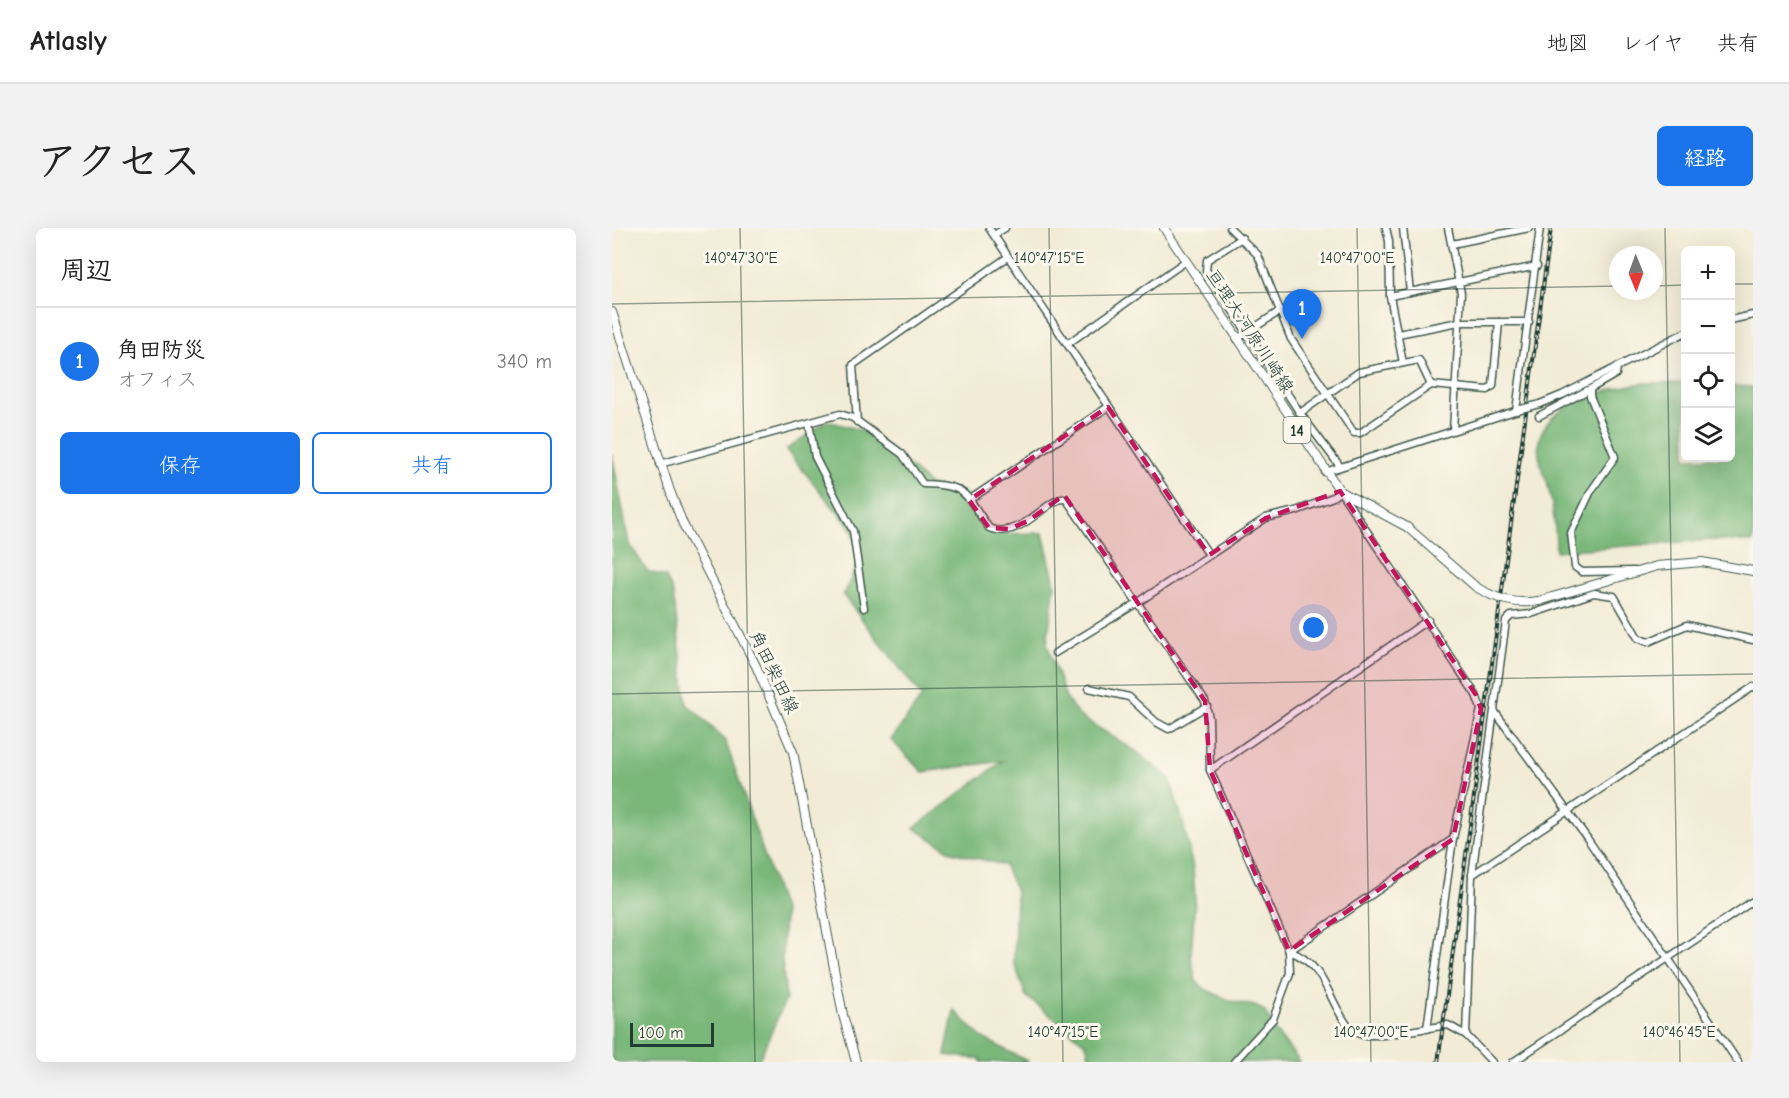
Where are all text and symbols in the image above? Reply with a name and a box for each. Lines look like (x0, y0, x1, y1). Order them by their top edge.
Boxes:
text: Atlasly (30, 25, 107, 57)
text: 地図 (1547, 31, 1589, 55)
text: レイヤ (1622, 31, 1684, 55)
text: 共有 (1717, 31, 1759, 55)
button: 経路 (1657, 126, 1753, 186)
text: アクセス (36, 137, 201, 186)
north arrow (1609, 246, 1663, 300)
map controls (1681, 246, 1735, 462)
button: + (1681, 246, 1735, 300)
text: 140°47'30"E (704, 249, 778, 267)
text: 140°47'15"E (1014, 249, 1084, 267)
text: 140°47'00"E (1320, 249, 1394, 267)
text: 周辺 (60, 256, 112, 286)
street label: 亘理大河原川崎線 (1202, 265, 1298, 397)
pin: 1 (1282, 290, 1322, 339)
button: − (1681, 300, 1735, 354)
text: 角田防災 (117, 337, 205, 363)
text: 1 (76, 350, 83, 373)
text: 340 m (497, 350, 552, 373)
button: locate (1681, 354, 1735, 408)
text: オフィス (117, 368, 197, 391)
button: layers (1681, 408, 1735, 462)
road number: 14 (1284, 417, 1310, 443)
button: 保存 (60, 432, 300, 494)
button: 共有 (312, 432, 552, 494)
your location (1299, 613, 1328, 642)
street label: 角田柴田線 (744, 627, 803, 717)
scale bar (630, 1020, 714, 1048)
text: 140°47'15"E (1028, 1023, 1098, 1041)
text: 140°47'00"E (1334, 1023, 1408, 1041)
text: 140°46'45"E (1643, 1023, 1715, 1041)
text: 100 m (639, 1024, 683, 1042)

